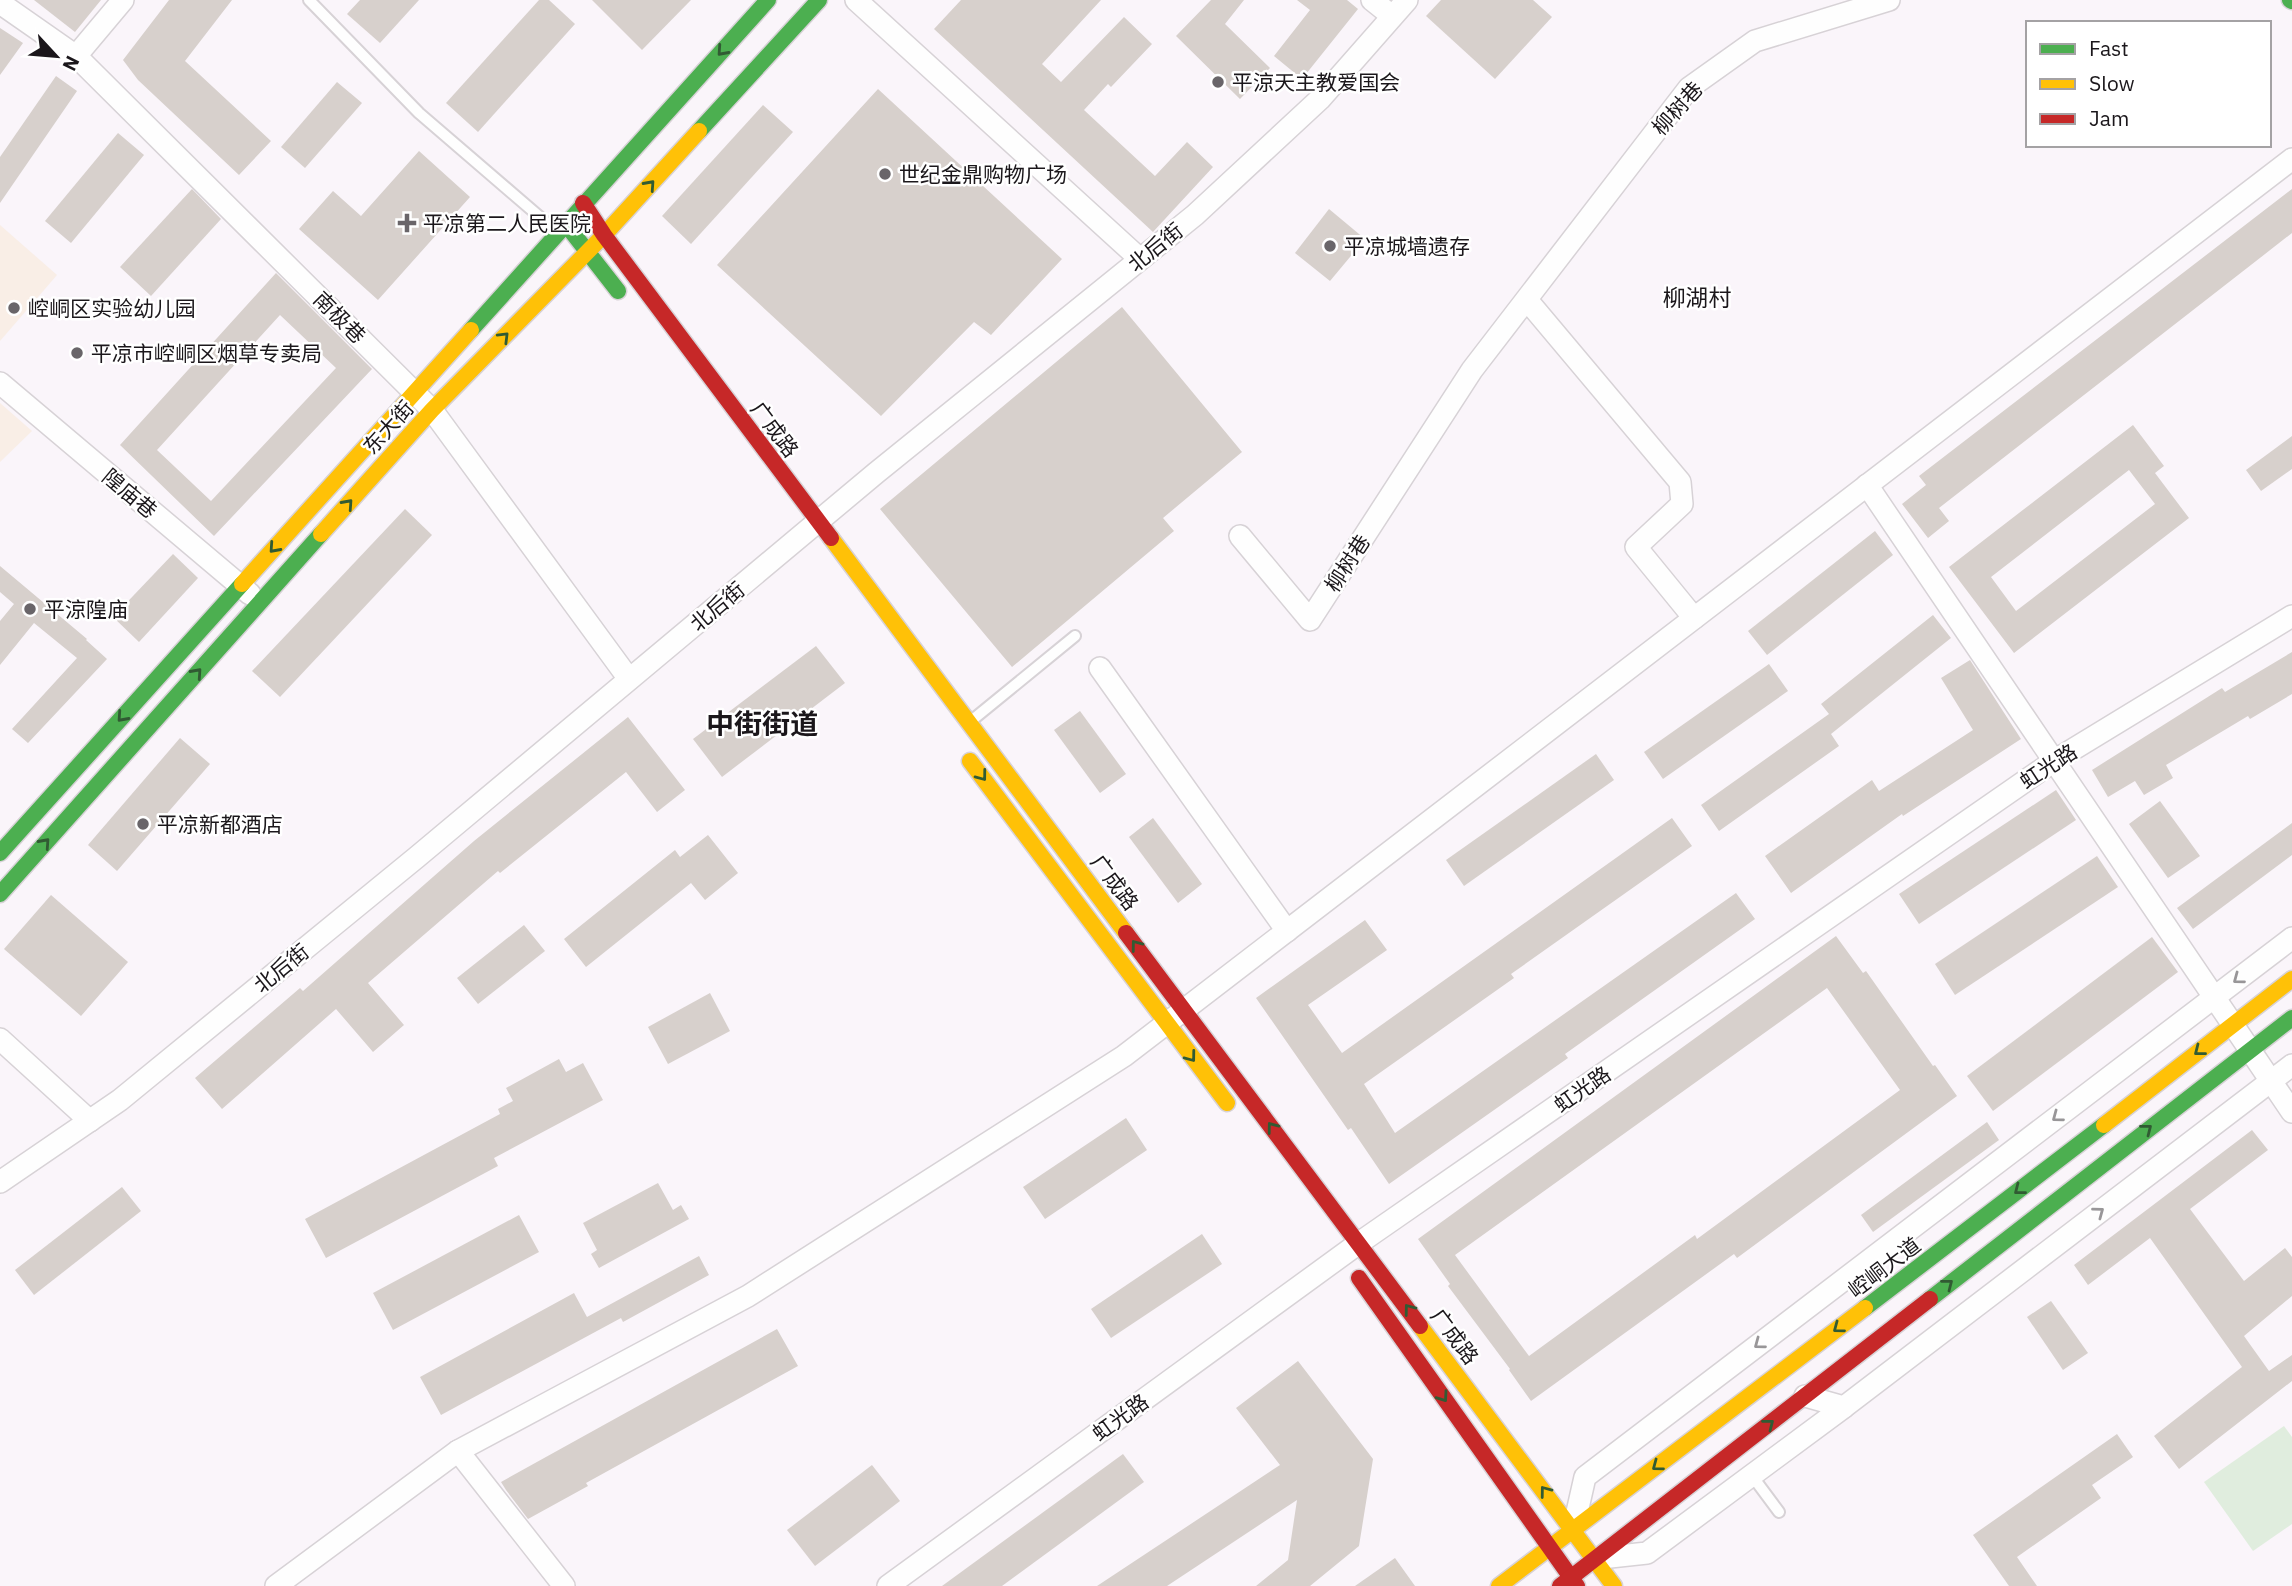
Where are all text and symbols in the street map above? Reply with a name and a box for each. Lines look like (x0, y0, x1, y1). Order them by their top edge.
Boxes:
north arrow (21, 21, 91, 91)
legend (2026, 21, 2271, 147)
text: Fast (2089, 34, 2129, 62)
one-way arrow (718, 42, 730, 55)
text: N (57, 52, 85, 75)
place label: 平涼天主教爱国会 (1232, 68, 1400, 96)
text: Slow (2089, 69, 2135, 97)
marker: 平涼天主教爱国会 (1210, 74, 1226, 90)
street label: 柳树巷 (1646, 75, 1708, 141)
text: Jam (2089, 104, 2129, 132)
place label: 世纪金鼎购物广场 (899, 160, 1067, 188)
marker: 世纪金鼎购物广场 (877, 166, 893, 182)
one-way arrow (642, 180, 655, 193)
place label: 平凉第二人民医院 (423, 209, 591, 237)
marker: 平凉第二人民医院 (397, 213, 417, 233)
street label: 北后街 (1122, 216, 1188, 278)
place label: 平凉城墙遗存 (1344, 232, 1470, 260)
marker: 平凉城墙遗存 (1322, 238, 1338, 254)
district label: 柳湖村 (1663, 282, 1732, 312)
street label: 南极巷 (308, 285, 372, 349)
place label: 崆峒区实验幼儿园 (28, 294, 196, 322)
marker: 崆峒区实验幼儿园 (6, 300, 22, 316)
one-way arrow (495, 333, 508, 346)
place label: 平凉市崆峒区烟草专卖局 (91, 339, 322, 367)
marker: 平凉市崆峒区烟草专卖局 (69, 345, 85, 361)
street label: 东大街 (357, 394, 419, 460)
street label: 广成路 (745, 395, 805, 463)
street label: 隍庙巷 (97, 462, 163, 524)
one-way arrow (340, 499, 353, 512)
street label: 柳树巷 (1318, 529, 1376, 597)
one-way arrow (270, 539, 282, 552)
street label: 北后街 (684, 575, 750, 637)
place label: 平涼隍庙 (44, 595, 128, 623)
marker: 平涼隍庙 (22, 601, 38, 617)
one-way arrow (189, 668, 201, 681)
district label: 中街街道 (706, 705, 818, 742)
one-way arrow (118, 709, 130, 722)
street label: 虹光路 (2014, 737, 2082, 795)
one-way arrow (973, 769, 986, 781)
place label: 平凉新都酒店 (157, 810, 283, 838)
marker: 平凉新都酒店 (135, 816, 151, 832)
one-way arrow (37, 838, 50, 851)
street label: 广成路 (1085, 848, 1145, 916)
street label: 北后街 (248, 937, 314, 999)
one-way arrow (1131, 940, 1144, 953)
one-way arrow (2233, 971, 2245, 983)
one-way arrow (2195, 1042, 2207, 1055)
one-way arrow (1183, 1049, 1196, 1061)
street label: 虹光路 (1548, 1059, 1616, 1119)
one-way arrow (2052, 1109, 2064, 1121)
one-way arrow (1268, 1122, 1280, 1135)
one-way arrow (2139, 1124, 2151, 1137)
one-way arrow (2015, 1181, 2027, 1194)
one-way arrow (2092, 1208, 2104, 1221)
street label: 崆峒大道 (1842, 1231, 1926, 1303)
one-way arrow (1940, 1279, 1953, 1292)
street label: 广成路 (1425, 1302, 1485, 1370)
one-way arrow (1404, 1305, 1417, 1317)
one-way arrow (1834, 1319, 1846, 1332)
one-way arrow (1754, 1336, 1767, 1349)
street label: 虹光路 (1086, 1387, 1154, 1447)
one-way arrow (1435, 1389, 1447, 1402)
one-way arrow (1761, 1419, 1773, 1432)
one-way arrow (1653, 1457, 1665, 1470)
one-way arrow (1541, 1487, 1553, 1499)

